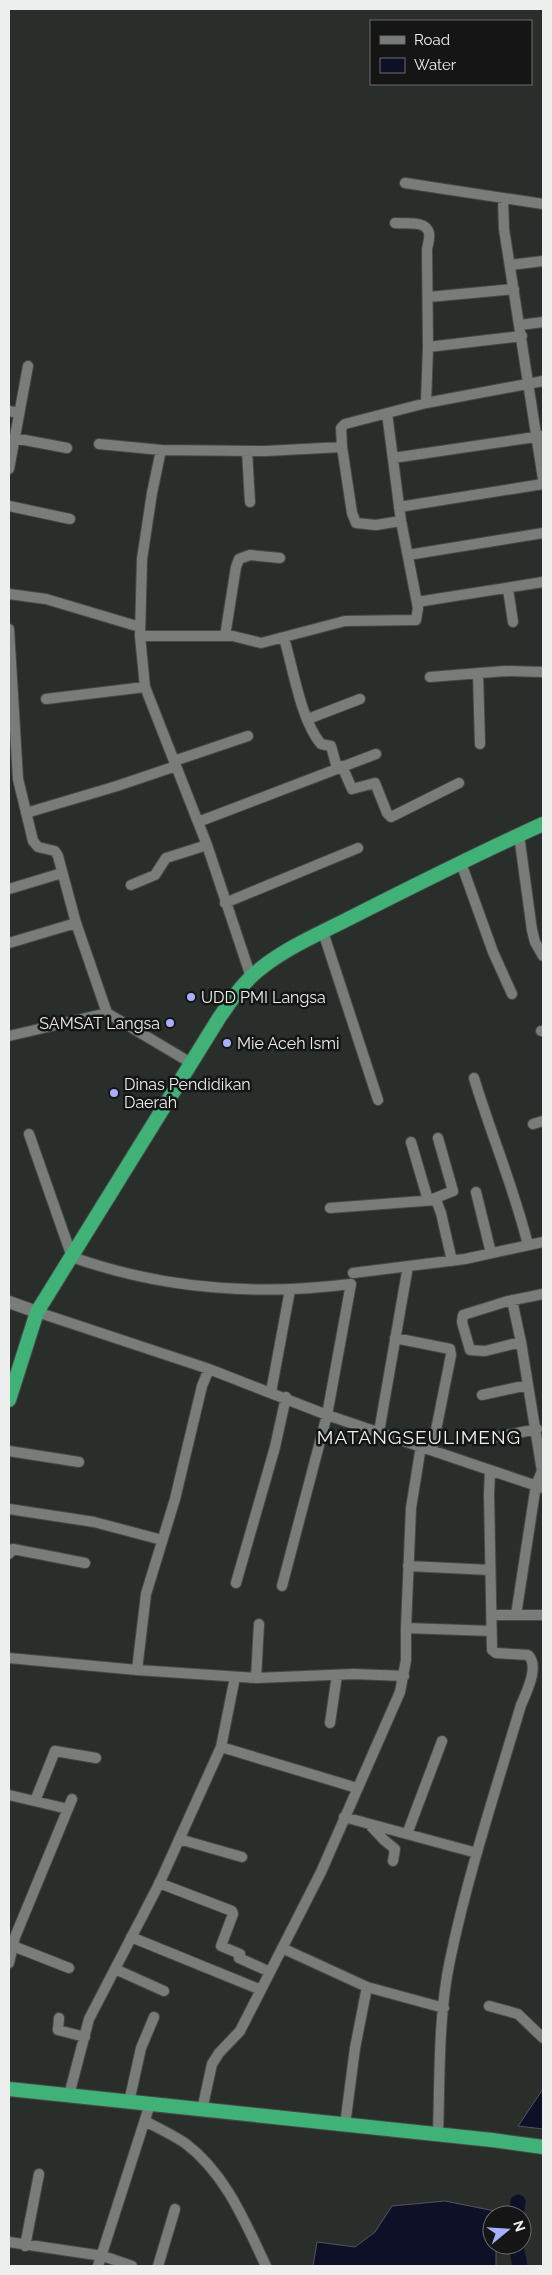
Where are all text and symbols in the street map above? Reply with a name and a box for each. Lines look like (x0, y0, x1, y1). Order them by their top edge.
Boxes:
legend (370, 20, 532, 85)
text: Road (414, 31, 450, 49)
text: Water (414, 56, 457, 74)
place label: UDD PMI Langsa (201, 988, 326, 1007)
marker: UDD PMI Langsa (185, 991, 197, 1003)
place label: SAMSAT Langsa (39, 1014, 160, 1033)
marker: SAMSAT Langsa (164, 1017, 176, 1029)
place label: Mie Aceh Ismi (237, 1034, 339, 1053)
marker: Mie Aceh Ismi (221, 1037, 233, 1049)
place label: Dinas Pendidikan Daerah (124, 1075, 251, 1112)
marker: Dinas Pendidikan Daerah (108, 1087, 120, 1099)
district label: MATANGSEULIMENG (317, 1426, 521, 1448)
north arrow (482, 2205, 532, 2255)
text: N (510, 2218, 529, 2234)

